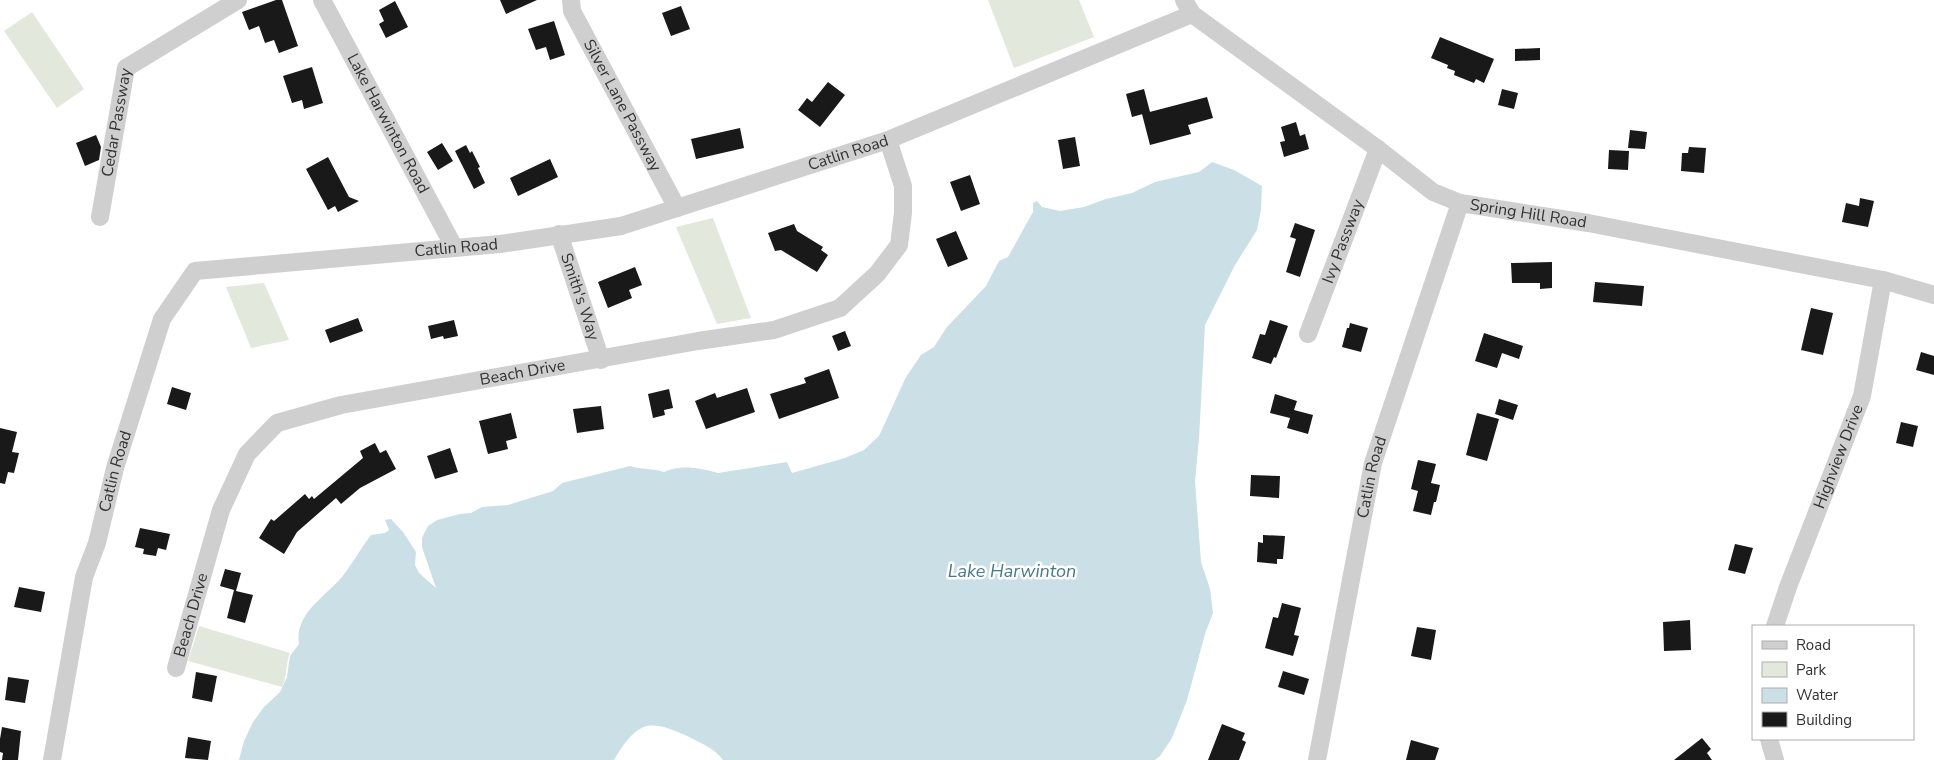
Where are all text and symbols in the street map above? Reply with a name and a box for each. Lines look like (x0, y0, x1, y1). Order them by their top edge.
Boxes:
street label: Silver Lane Passway (578, 35, 667, 176)
street label: Lake Harwinton Road (342, 50, 434, 197)
street label: Cedar Passway (96, 66, 137, 178)
street label: Catlin Road (805, 130, 891, 176)
street label: Spring Hill Road (1468, 194, 1588, 234)
street label: Ivy Passway (1317, 195, 1369, 287)
street label: Catlin Road (414, 233, 499, 263)
street label: Smith's Way (555, 250, 605, 344)
street label: Beach Drive (478, 354, 567, 391)
street label: Highview Drive (1808, 401, 1869, 512)
street label: Catlin Road (94, 428, 137, 514)
street label: Catlin Road (1352, 433, 1392, 520)
water label: Lake Harwinton (948, 559, 1076, 583)
street label: Beach Drive (169, 571, 213, 660)
legend (1752, 625, 1914, 740)
text: Road (1796, 635, 1831, 655)
text: Park (1796, 660, 1826, 680)
text: Water (1796, 685, 1839, 705)
text: Building (1796, 710, 1852, 730)

